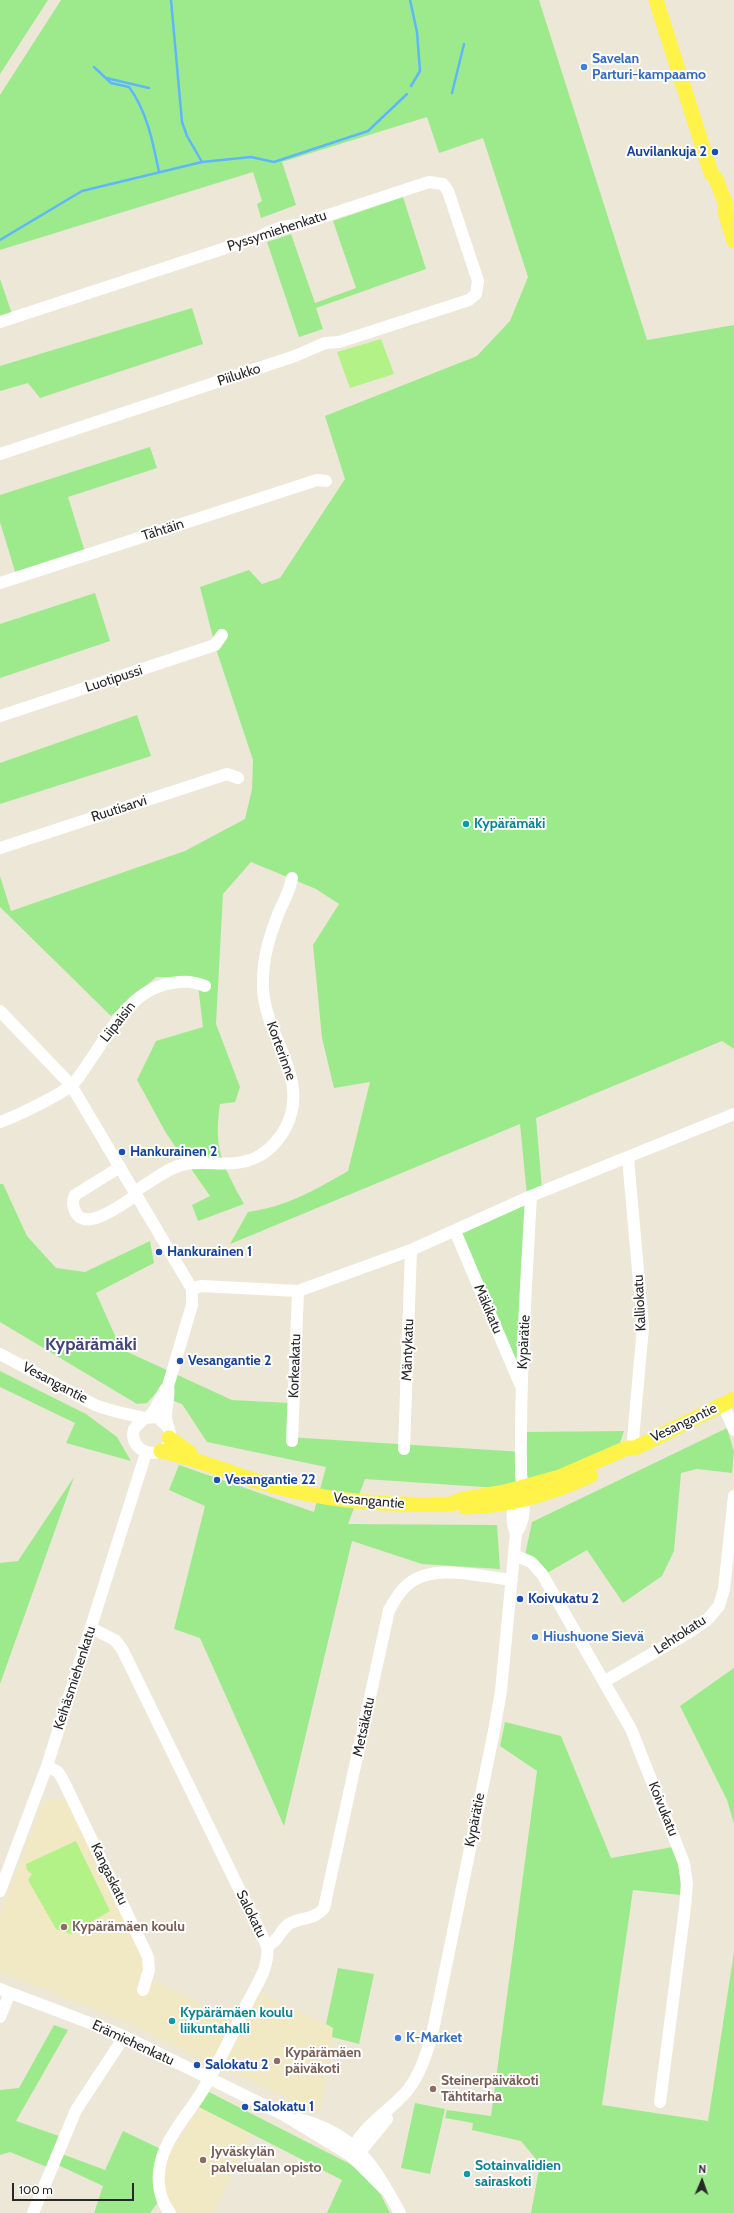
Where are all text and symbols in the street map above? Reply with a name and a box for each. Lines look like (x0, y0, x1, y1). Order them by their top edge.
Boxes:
place label: Savelan Parturi-kampaamo (592, 51, 706, 84)
marker: Savelan Parturi-kampaamo (579, 62, 589, 72)
place label: Auvilankuja 2 (627, 144, 707, 160)
marker: Auvilankuja 2 (710, 147, 720, 157)
street label: Pyssymiehenkatu (225, 207, 329, 255)
street label: Piilukko (215, 360, 263, 390)
street label: Tähtäin (140, 515, 186, 545)
street label: Luotipussi (83, 662, 145, 696)
street label: Ruutisarvi (89, 792, 149, 826)
place label: Kypärämäki (474, 816, 545, 832)
marker: Kypärämäki (461, 819, 471, 829)
street label: Liipaisin (97, 998, 139, 1046)
street label: Korterinne (263, 1019, 299, 1083)
place label: Hankurainen 2 (130, 1144, 217, 1160)
marker: Hankurainen 2 (117, 1147, 127, 1157)
place label: Hankurainen 1 (167, 1244, 252, 1260)
marker: Hankurainen 1 (154, 1247, 164, 1257)
street label: Kalliokatu (630, 1274, 650, 1332)
street label: Mäkikatu (470, 1282, 506, 1336)
street label: Kypärätie (514, 1314, 534, 1370)
street label: Mäntykatu (399, 1319, 417, 1381)
district label: Kypärämäki (45, 1334, 137, 1356)
street label: Korkeakatu (285, 1334, 305, 1398)
place label: Vesangantie 2 (188, 1353, 271, 1369)
marker: Vesangantie 2 (175, 1356, 185, 1366)
street label: Vesangantie (20, 1359, 90, 1407)
street label: Vesangantie (648, 1400, 720, 1446)
place label: Vesangantie 22 (225, 1472, 316, 1488)
marker: Vesangantie 22 (212, 1475, 222, 1485)
street label: Vesangantie (333, 1490, 405, 1512)
place label: Koivukatu 2 (528, 1591, 599, 1607)
marker: Koivukatu 2 (515, 1594, 525, 1604)
street label: Lehtokatu (651, 1612, 709, 1658)
street label: Keihäsmiehenkatu (50, 1624, 100, 1732)
place label: Hiushuone Sievä (543, 1629, 644, 1645)
marker: Hiushuone Sievä (530, 1632, 540, 1642)
street label: Metsäkatu (350, 1696, 378, 1758)
street label: Koivukatu (645, 1779, 681, 1839)
street label: Kypärätie (462, 1792, 488, 1848)
street label: Kangaskatu (87, 1840, 131, 1908)
street label: Salokatu (232, 1888, 270, 1940)
place label: Kypärämäen koulu (72, 1919, 185, 1935)
marker: Kypärämäen koulu (59, 1922, 69, 1932)
place label: Kypärämäen koulu liikuntahalli (180, 2005, 293, 2038)
marker: Kypärämäen koulu liikuntahalli (167, 2016, 177, 2026)
street label: Erämiehenkatu (89, 2017, 177, 2069)
place label: K-Market (406, 2030, 462, 2046)
marker: K-Market (393, 2033, 403, 2043)
place label: Kypärämäen päiväkoti (285, 2045, 361, 2078)
marker: Kypärämäen päiväkoti (272, 2056, 282, 2066)
place label: Salokatu 2 (205, 2057, 268, 2073)
marker: Salokatu 2 (192, 2060, 202, 2070)
place label: Steinerpäiväkoti Tähtitarha (441, 2073, 539, 2106)
marker: Steinerpäiväkoti Tähtitarha (428, 2084, 438, 2094)
place label: Salokatu 1 (253, 2099, 314, 2115)
marker: Salokatu 1 (240, 2102, 250, 2112)
place label: Jyväskylän palvelualan opisto (211, 2144, 322, 2176)
marker: Jyväskylän palvelualan opisto (198, 2155, 208, 2165)
place label: Sotainvalidien sairaskoti (475, 2158, 561, 2190)
north arrow (682, 2161, 722, 2201)
text: N (698, 2162, 707, 2176)
marker: Sotainvalidien sairaskoti (462, 2169, 472, 2179)
scale bar (14, 2175, 136, 2201)
text: 100 m (19, 2182, 53, 2197)

